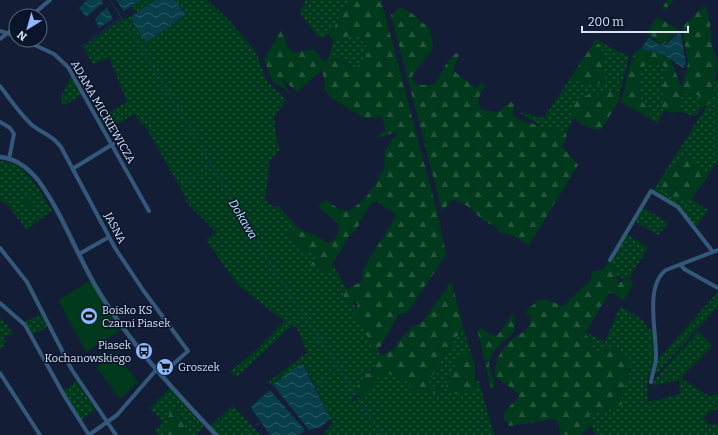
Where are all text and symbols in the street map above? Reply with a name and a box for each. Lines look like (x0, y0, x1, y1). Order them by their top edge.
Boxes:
north arrow (8, 8, 48, 48)
scale bar (582, 8, 688, 34)
text: 200 m (588, 15, 624, 29)
text: N (15, 28, 30, 43)
street label: ADAMA MICKIEWICZA (68, 58, 138, 166)
water label: Dokawa (226, 197, 260, 241)
street label: JASNA (101, 209, 129, 246)
place label: Boisko KS Czarni Piasek (102, 304, 171, 330)
sports icon: Boisko KS Czarni Piasek (79, 306, 99, 326)
place label: Piasek Kochanowskiego (44, 339, 132, 365)
bus stop icon: Piasek Kochanowskiego (134, 341, 154, 361)
supermarket icon: Groszek (155, 357, 175, 377)
place label: Groszek (178, 361, 221, 374)

